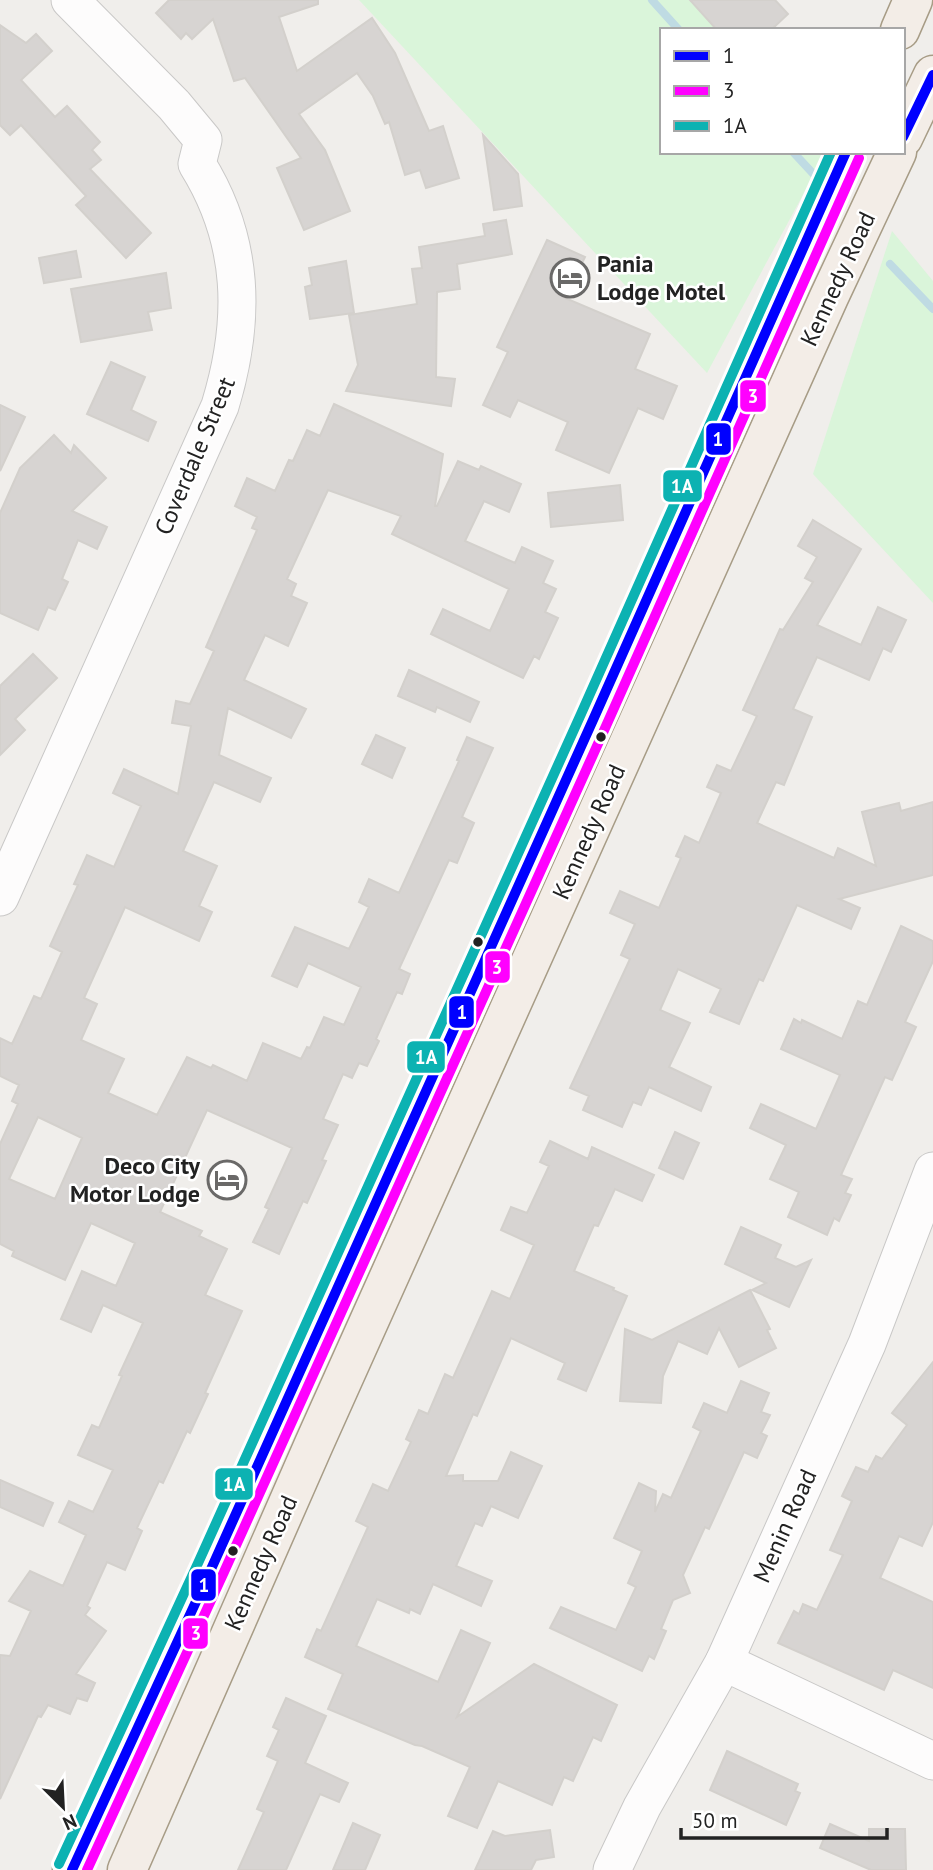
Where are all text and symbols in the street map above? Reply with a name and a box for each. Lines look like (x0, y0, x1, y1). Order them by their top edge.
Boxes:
legend (660, 28, 905, 154)
text: 1 (723, 42, 734, 69)
text: 3 (723, 77, 734, 104)
text: 1A (723, 112, 747, 139)
street label: Kennedy Road (793, 207, 882, 351)
place label: Pania Lodge Motel (597, 248, 726, 307)
hotel icon: Pania Lodge Motel (549, 257, 591, 299)
street label: Coverdale Street (147, 372, 242, 540)
line badge: 3 (739, 379, 767, 413)
text: 3 (748, 384, 758, 408)
line badge: 1 (705, 422, 732, 456)
text: 1 (713, 427, 723, 451)
line badge: 1A (662, 469, 703, 503)
text: 1A (671, 474, 694, 498)
unlabelled marker (594, 730, 608, 744)
street label: Kennedy Road (545, 759, 632, 904)
unlabelled marker (471, 935, 485, 949)
line badge: 3 (484, 950, 511, 984)
text: 3 (492, 955, 502, 979)
line badge: 1 (448, 995, 475, 1029)
text: 1 (457, 1000, 467, 1024)
line badge: 1A (406, 1040, 446, 1074)
text: 1A (415, 1045, 438, 1069)
place label: Deco City Motor Lodge (70, 1150, 201, 1209)
hotel icon: Deco City Motor Lodge (206, 1159, 248, 1201)
street label: Menin Road (746, 1464, 823, 1587)
line badge: 1A (214, 1467, 254, 1501)
text: 1A (223, 1472, 246, 1496)
street label: Kennedy Road (217, 1490, 304, 1635)
unlabelled marker (226, 1544, 240, 1558)
line badge: 1 (190, 1568, 217, 1602)
text: 1 (199, 1573, 209, 1597)
line badge: 3 (182, 1617, 209, 1650)
text: 3 (191, 1621, 201, 1645)
north arrow (28, 1772, 98, 1842)
scale bar (681, 1797, 888, 1841)
text: 50 m (692, 1807, 738, 1834)
text: N (59, 1809, 80, 1836)

